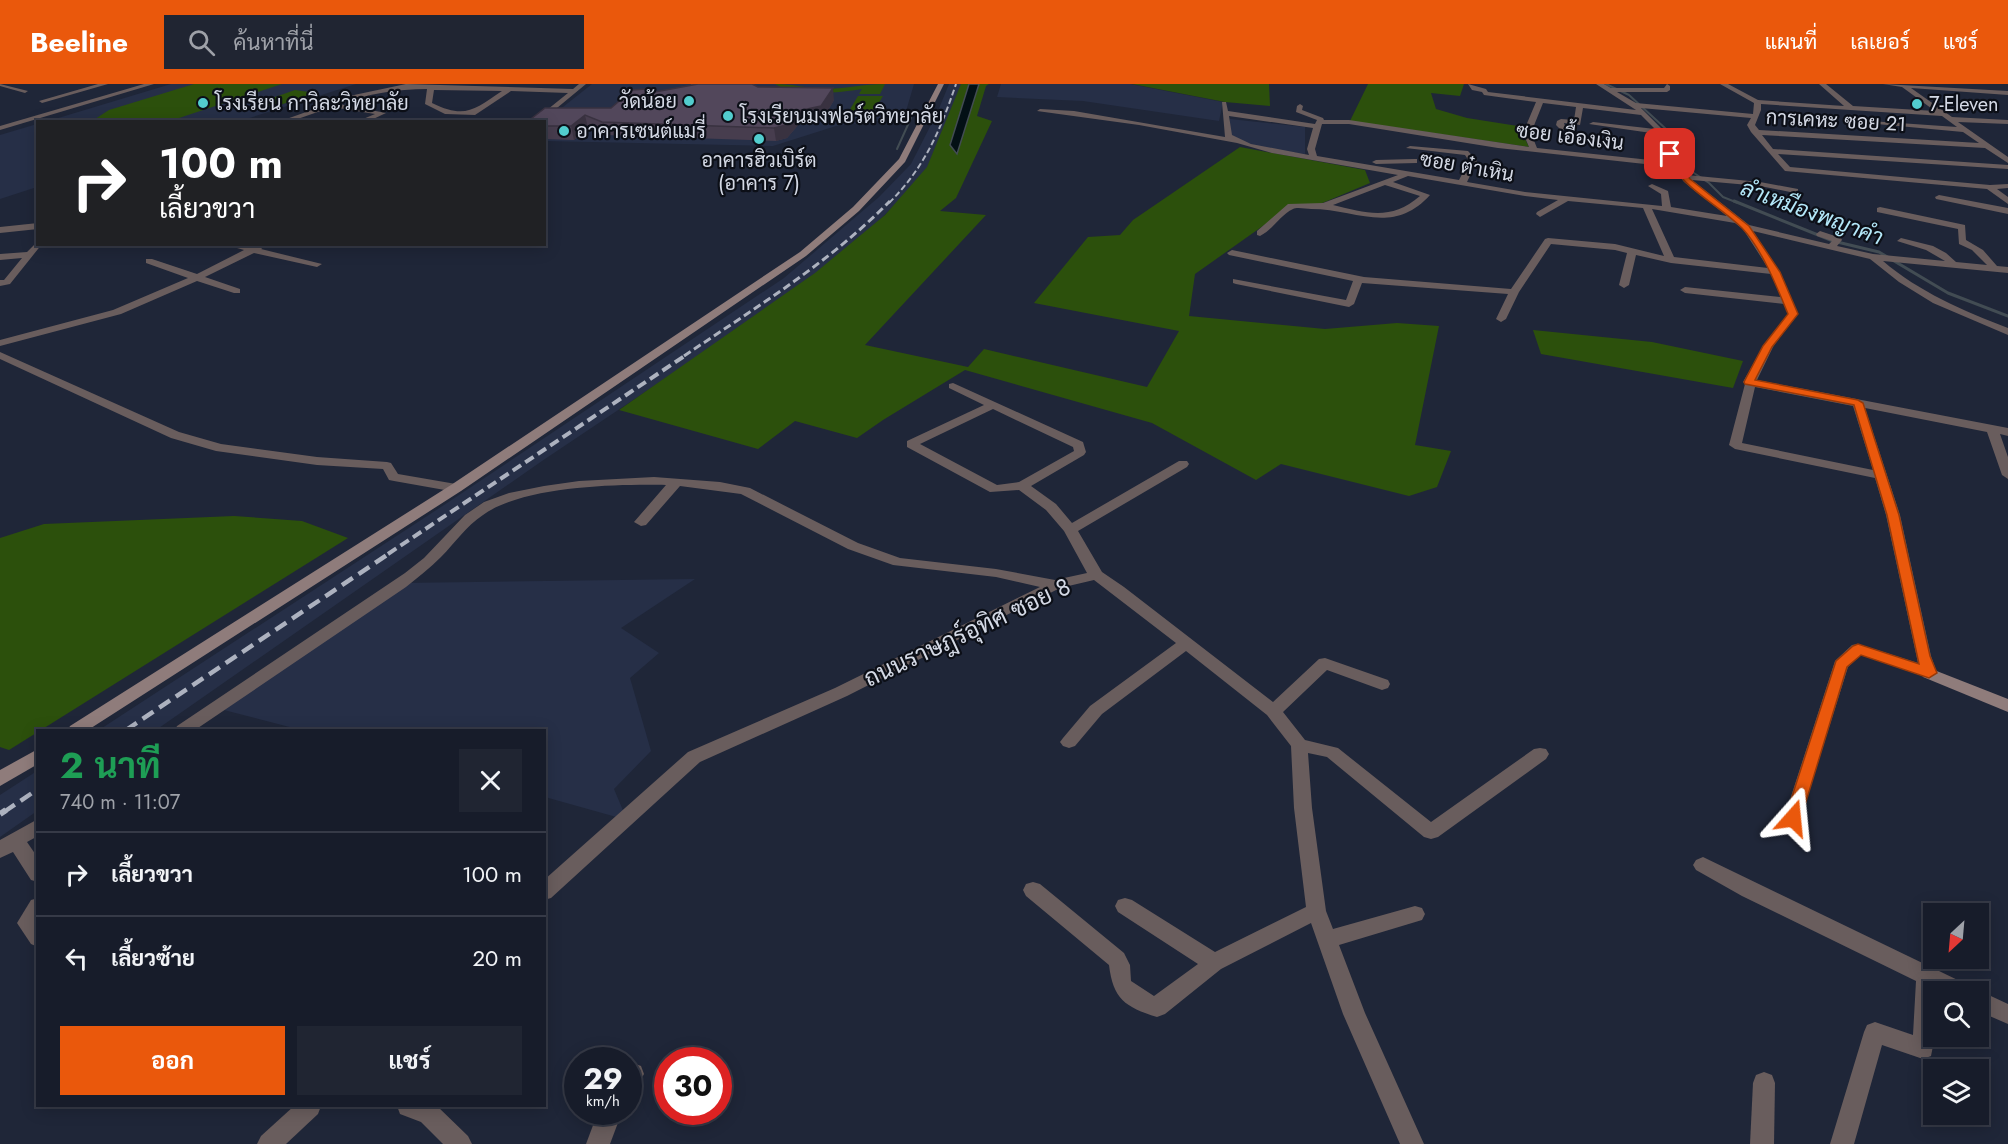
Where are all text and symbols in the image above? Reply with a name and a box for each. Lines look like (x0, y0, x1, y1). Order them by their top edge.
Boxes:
search box (164, 15, 584, 69)
text: Beeline (30, 22, 128, 63)
icon: search (185, 26, 218, 59)
text: ค้นหาที่นี่ (233, 26, 314, 58)
text: แผนที่ (1765, 27, 1817, 57)
text: เลเยอร์ (1850, 27, 1910, 57)
text: แชร์ (1943, 27, 1978, 57)
place label: วัดน้อย (619, 87, 677, 116)
place label: โรงเรียน กาวิละวิทยาลัย (214, 89, 409, 118)
place label: 7-Eleven (1929, 90, 1999, 119)
marker: วัดน้อย (682, 94, 696, 108)
marker: โรงเรียน กาวิละวิทยาลัย (196, 96, 210, 110)
marker: 7-Eleven (1910, 97, 1924, 111)
place label: โรงเรียนมงฟอร์ตวิทยาลัย (739, 102, 943, 131)
street label: การเคหะ ซอย 21 (1765, 103, 1907, 139)
marker: โรงเรียนมงฟอร์ตวิทยาลัย (721, 109, 735, 123)
street label: ซอย เอื้องเงิน (1514, 112, 1626, 158)
place label: อาคารเซนต์แมรี่ (576, 114, 706, 146)
marker: อาคารเซนต์แมรี่ (557, 124, 571, 138)
pin (1644, 128, 1695, 179)
marker: อาคารฮิวเบิร์ต (อาคาร 7) (752, 132, 766, 146)
text: 100 m (159, 133, 283, 194)
icon: arrive (1653, 137, 1686, 170)
icon: right (60, 144, 138, 222)
street label: ซอย ต๋าเหิน (1418, 144, 1516, 190)
place label: อาคารฮิวเบิร์ต (อาคาร 7) (701, 146, 817, 198)
water label: ลำเหมืองพญาคำ (1736, 171, 1888, 253)
text: เลี้ยวขวา (159, 189, 255, 228)
street label: ถนนราษฎร์อุทิศ ซอย 8 (858, 569, 1076, 695)
text: 2 นาที (60, 739, 161, 791)
button: close (459, 749, 522, 812)
position arrow (1761, 786, 1825, 850)
text: 740 m · 11:07 (60, 788, 180, 817)
icon: right (60, 858, 93, 891)
text: เลี้ยวขวา (111, 858, 193, 890)
text: 100 m (462, 858, 522, 890)
north arrow (1923, 903, 1989, 969)
map controls (1923, 903, 1989, 1125)
icon: left (60, 942, 93, 975)
text: เลี้ยวซ้าย (111, 942, 195, 974)
text: 20 m (473, 942, 522, 974)
button: search (1923, 981, 1989, 1047)
button: ออก (60, 1026, 285, 1095)
button: แชร์ (297, 1026, 522, 1095)
speed limit sign: 30 (654, 1047, 732, 1125)
text: 29 (583, 1057, 623, 1100)
button: layers (1923, 1059, 1989, 1125)
text: km/h (586, 1090, 620, 1112)

